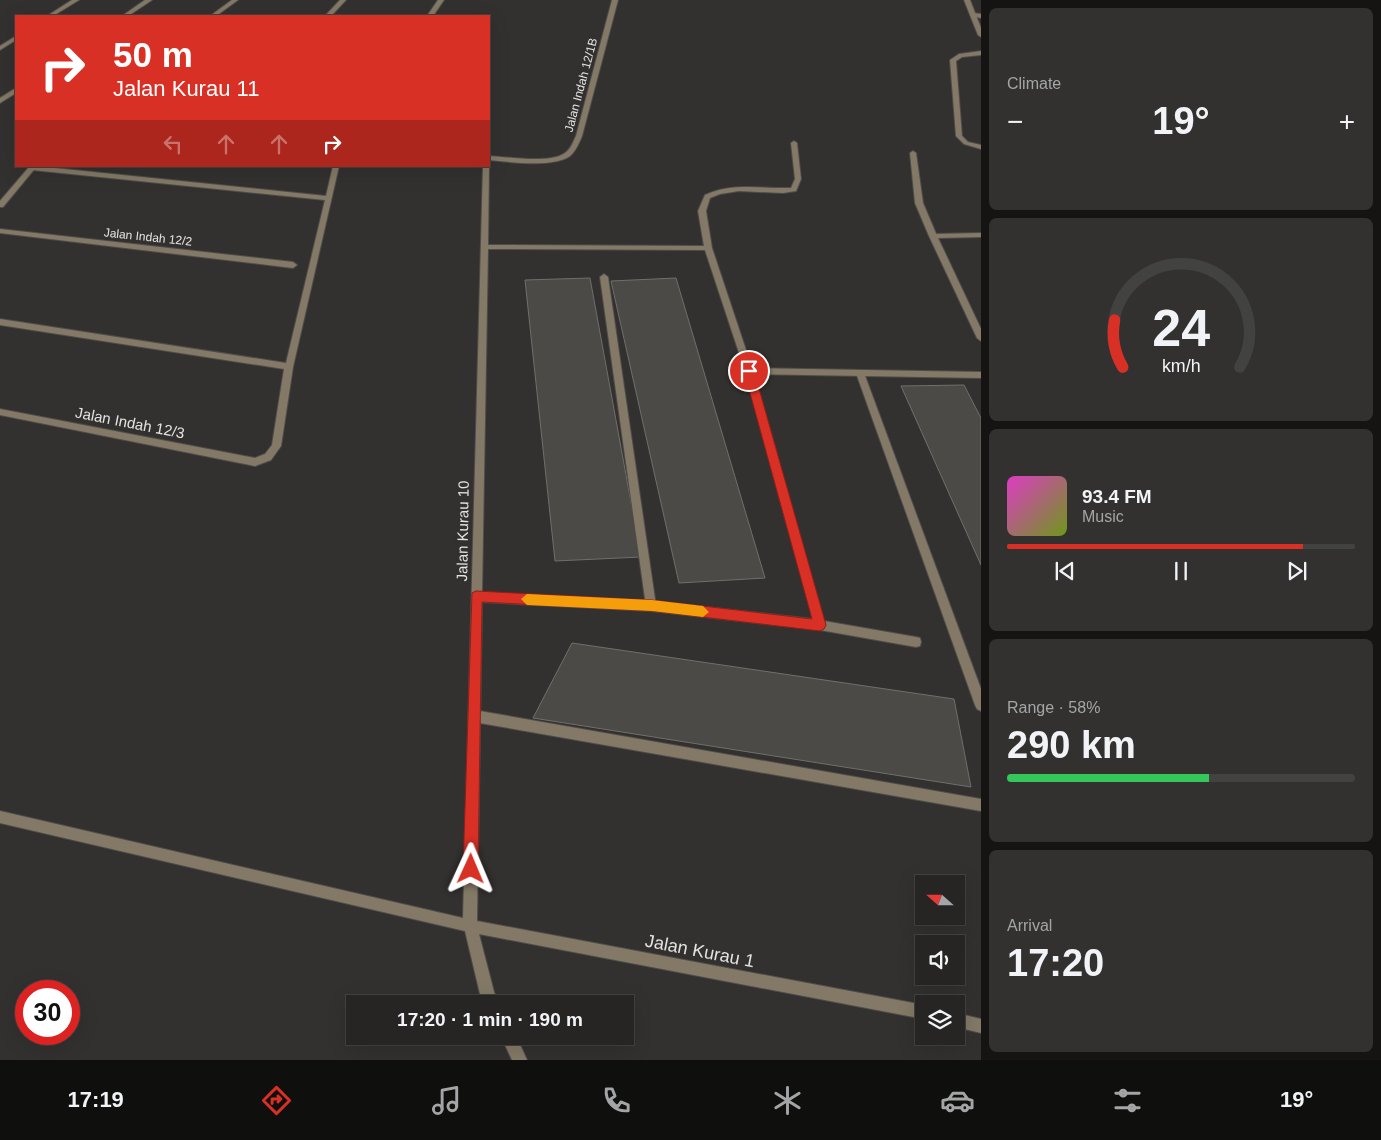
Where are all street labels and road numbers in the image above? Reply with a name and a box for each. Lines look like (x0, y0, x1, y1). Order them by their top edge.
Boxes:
street label: Jalan Indah 12/1B (562, 36, 600, 134)
street label: Jalan Indah 12/2 (103, 225, 193, 249)
street label: Jalan Indah 12/3 (74, 404, 186, 441)
street label: Jalan Kurau 10 (453, 480, 472, 582)
street label: Jalan Kurau 1 (644, 931, 756, 971)

